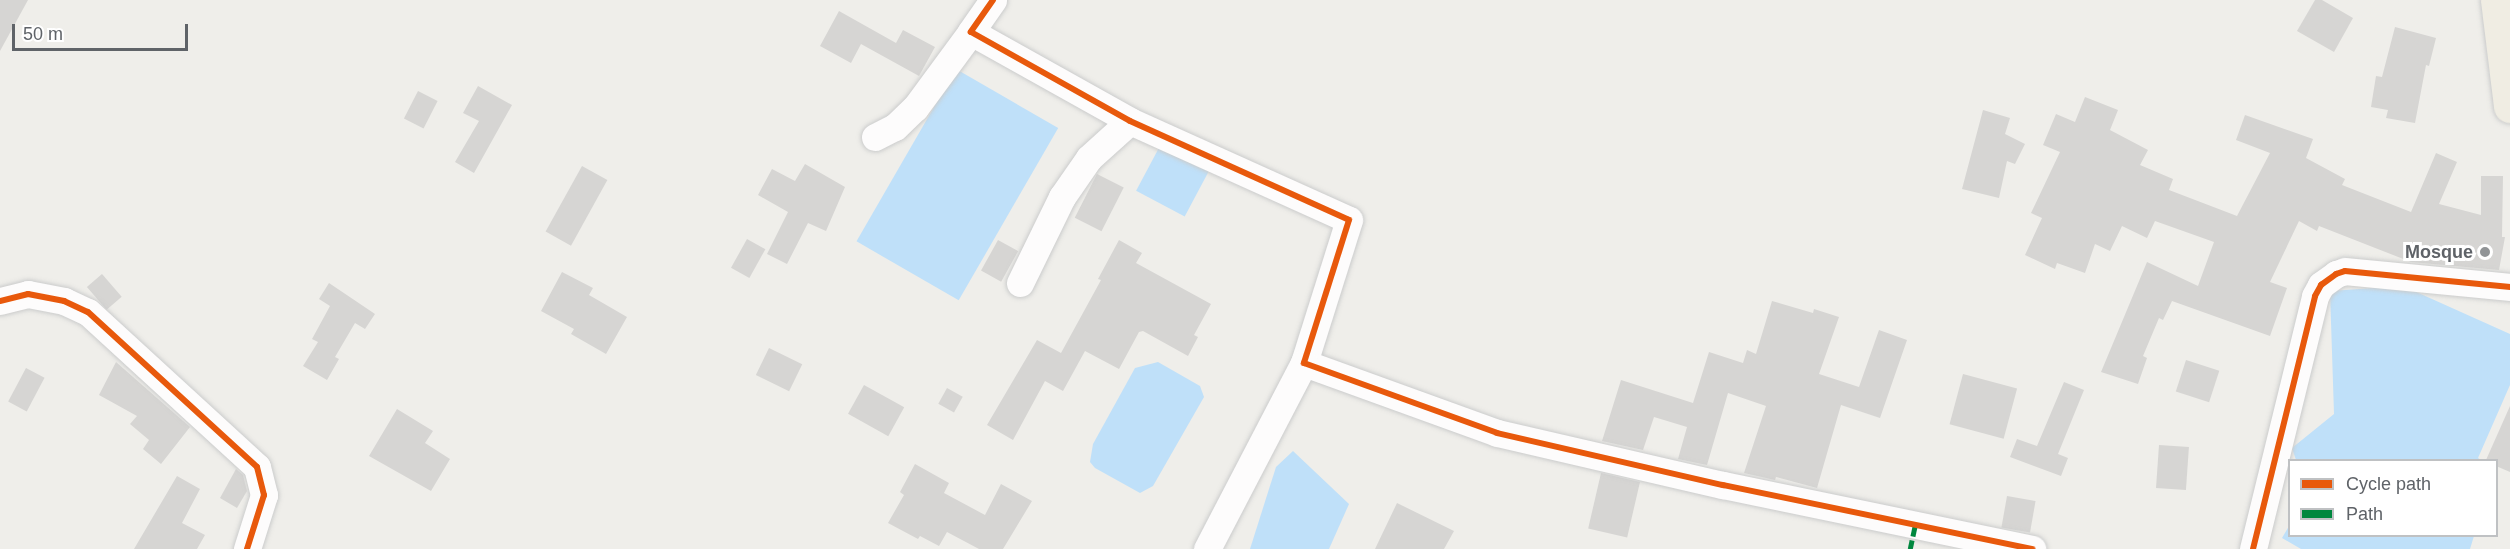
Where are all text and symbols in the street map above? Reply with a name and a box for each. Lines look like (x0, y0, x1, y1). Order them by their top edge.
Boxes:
scale bar (15, 12, 190, 50)
text: 50 m (23, 24, 63, 44)
place label: Mosque (2405, 241, 2473, 263)
marker: Mosque (2478, 245, 2492, 259)
legend (2288, 459, 2498, 537)
text: Cycle path (2346, 474, 2431, 494)
text: Path (2346, 504, 2383, 524)

